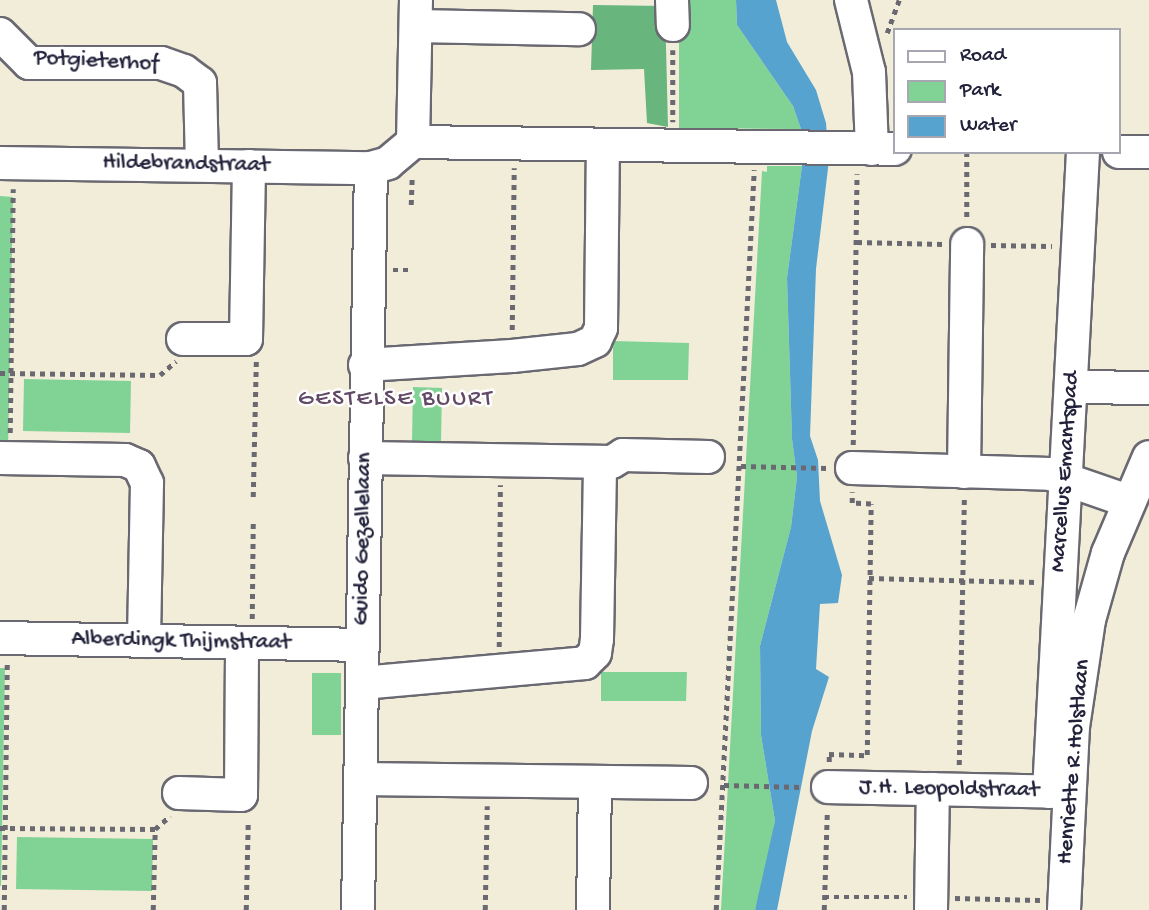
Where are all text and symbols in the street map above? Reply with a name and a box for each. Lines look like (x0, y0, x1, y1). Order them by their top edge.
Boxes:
legend (894, 28, 1121, 154)
text: Road (960, 44, 1006, 69)
street label: Potgieterhof (33, 45, 159, 79)
text: Park (960, 79, 1000, 104)
text: Water (960, 114, 1016, 139)
street label: Hildebrandstraat (102, 150, 270, 180)
street label: Marcellus Emantspad (1045, 371, 1087, 573)
district label: GESTELSE BUURT (300, 386, 492, 414)
street label: Guido Gezellelaan (349, 452, 379, 626)
street label: Alberdingk Thijmstraat (71, 626, 291, 658)
street label: Henriette R.Holstlaan (1052, 658, 1098, 866)
street label: J.H. Leopoldstraat (859, 775, 1039, 805)

